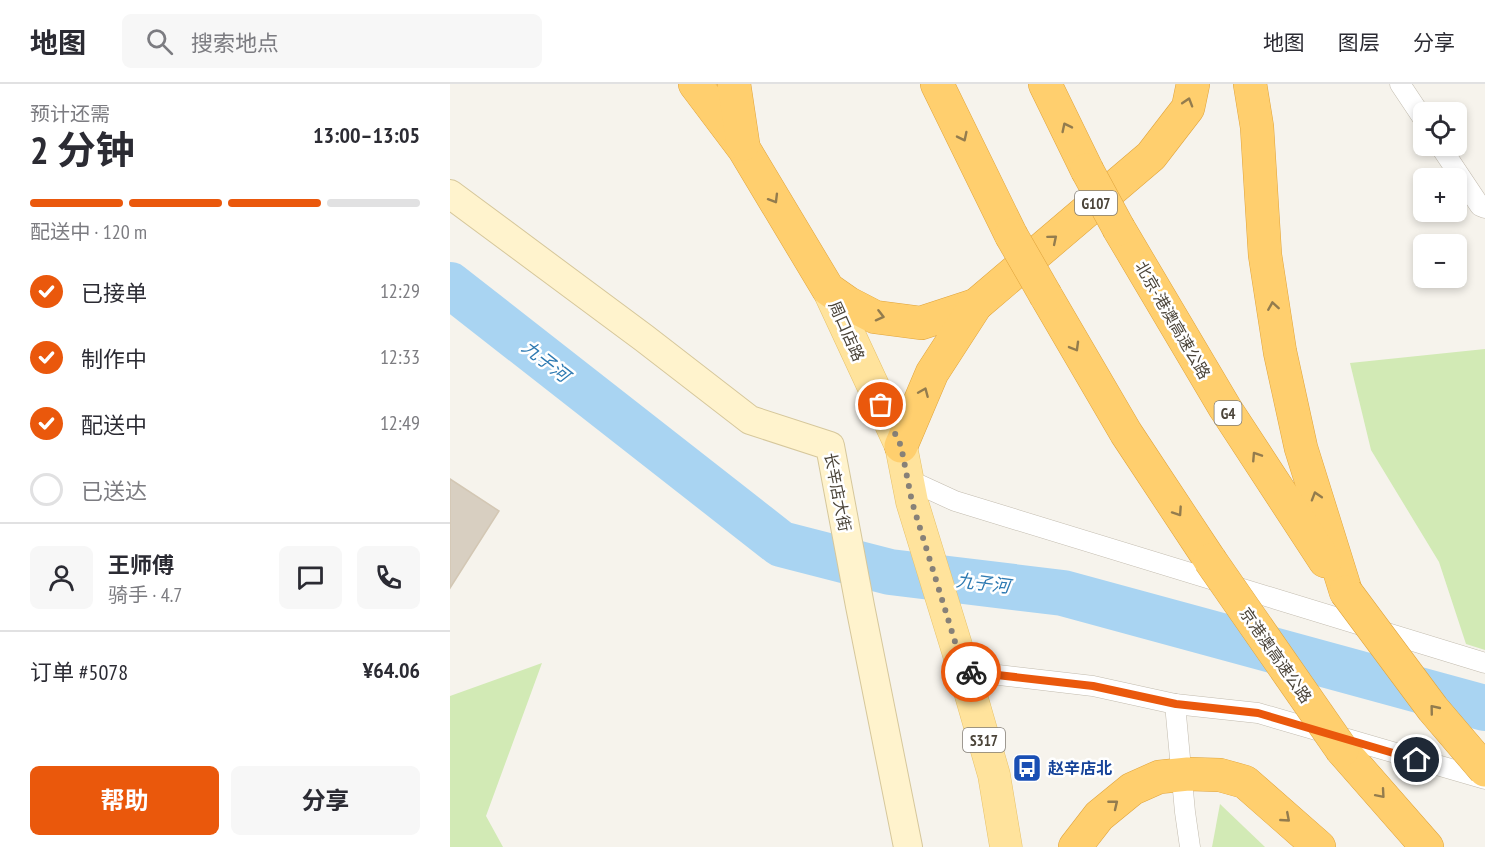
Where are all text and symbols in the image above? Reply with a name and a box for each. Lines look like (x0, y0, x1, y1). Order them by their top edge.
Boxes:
search box (122, 14, 542, 68)
text: 地图 (30, 24, 86, 61)
icon: search (143, 25, 176, 58)
text: 搜索地点 (191, 29, 279, 57)
text: 地图 (1263, 29, 1305, 56)
text: 图层 (1338, 29, 1380, 56)
text: 分享 (1413, 29, 1455, 56)
one-way arrow (1181, 97, 1193, 108)
text: 预计还需 (30, 101, 110, 127)
map controls (1413, 102, 1467, 288)
button: locate (1413, 102, 1467, 156)
text: 13:00–13:05 (313, 121, 420, 149)
one-way arrow (1062, 123, 1073, 133)
text: 2 分钟 (30, 124, 135, 175)
one-way arrow (955, 130, 967, 141)
button: + (1413, 168, 1467, 222)
road number: G107 (1075, 191, 1117, 215)
one-way arrow (767, 193, 778, 203)
text: 配送中 · 120 m (30, 219, 147, 245)
button: − (1413, 234, 1467, 288)
one-way arrow (1046, 236, 1057, 247)
street label: 北京-港澳高速公路 (1131, 258, 1215, 382)
icon: check (30, 275, 63, 308)
text: 12:29 (380, 278, 420, 304)
text: 已接单 (81, 279, 147, 307)
street label: 周口店路 (825, 298, 869, 364)
one-way arrow (1267, 302, 1280, 312)
one-way arrow (874, 309, 884, 322)
water label: 九子河 (518, 335, 577, 389)
icon: check (30, 341, 63, 374)
one-way arrow (1068, 341, 1080, 351)
text: 12:33 (380, 344, 420, 370)
text: 制作中 (81, 345, 147, 373)
pin (855, 379, 906, 430)
icon: bag (864, 388, 897, 421)
one-way arrow (916, 388, 928, 399)
road number: G4 (1214, 401, 1242, 425)
icon: check (30, 407, 63, 440)
text: 12:49 (380, 410, 420, 436)
text: 配送中 (81, 411, 147, 439)
street label: 长辛店大街 (821, 451, 855, 533)
one-way arrow (1252, 451, 1263, 462)
text: 已送达 (81, 477, 147, 505)
one-way arrow (1311, 491, 1323, 502)
one-way arrow (1171, 506, 1183, 516)
button: person (30, 546, 93, 609)
button: chat (279, 546, 342, 609)
button: phone (357, 546, 420, 609)
text: 王师傅 (108, 551, 174, 579)
water label: 九子河 (955, 568, 1014, 598)
text: 骑手 · 4.7 (108, 582, 182, 608)
street label: 京港澳高速公路 (1236, 603, 1316, 707)
courier (941, 642, 1001, 702)
text: ¥64.06 (363, 656, 420, 684)
icon: bike (955, 656, 988, 689)
text: 订单 #5078 (30, 658, 128, 686)
one-way arrow (1430, 705, 1441, 716)
road number: S317 (963, 728, 1005, 752)
pin (1391, 734, 1442, 785)
icon: home (1400, 743, 1433, 776)
bus stop icon: 赵辛店北 (1011, 752, 1043, 784)
place label: 赵辛店北 (1048, 758, 1112, 778)
button: 帮助 (30, 766, 219, 835)
button: 分享 (231, 766, 420, 835)
one-way arrow (1373, 787, 1384, 798)
one-way arrow (1107, 800, 1118, 811)
one-way arrow (1280, 811, 1290, 822)

